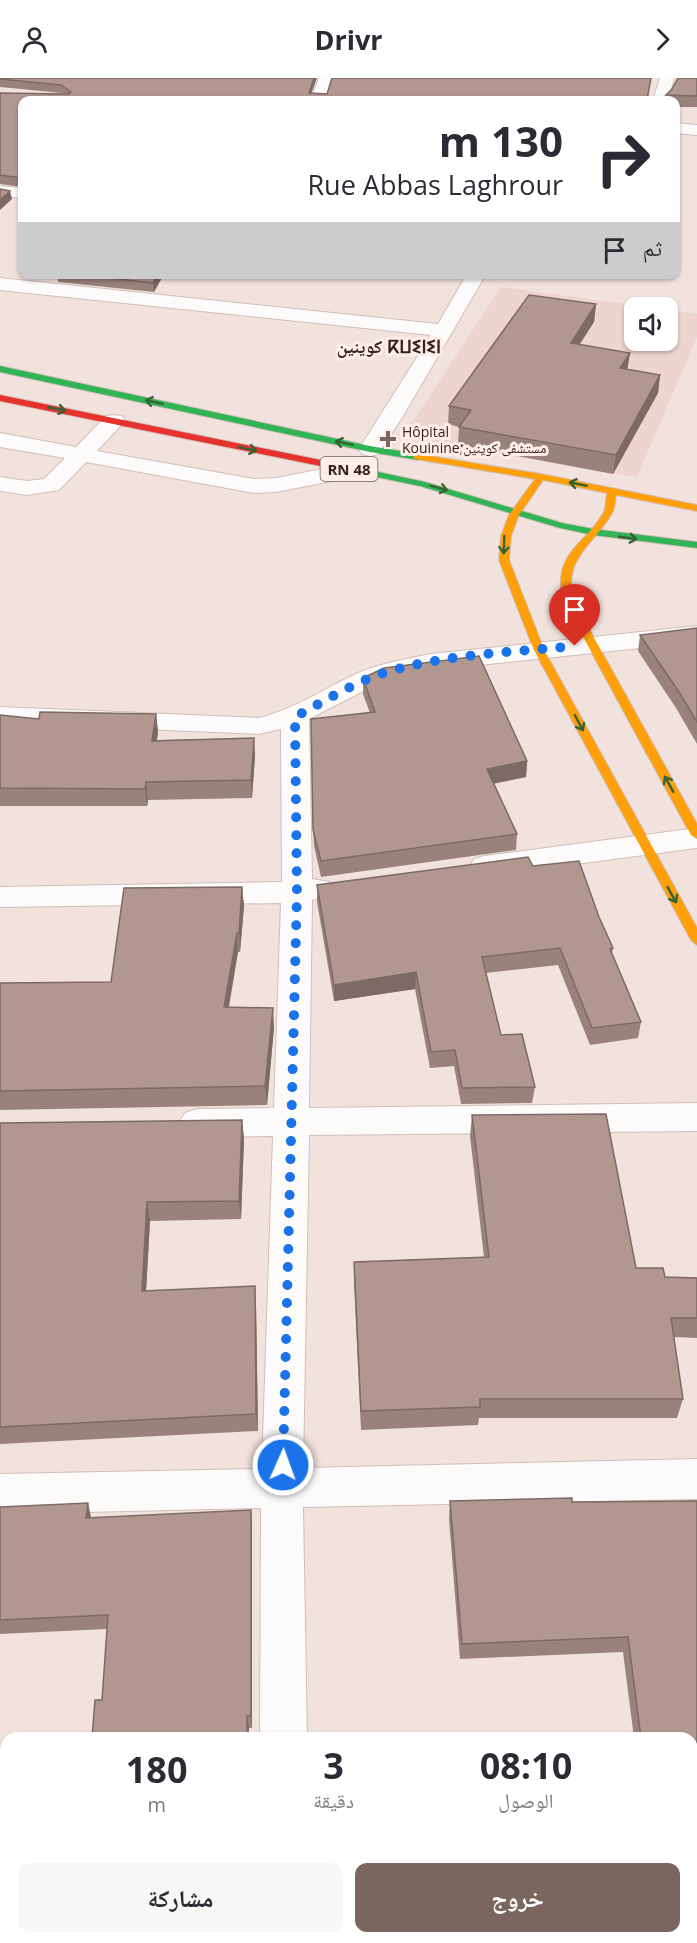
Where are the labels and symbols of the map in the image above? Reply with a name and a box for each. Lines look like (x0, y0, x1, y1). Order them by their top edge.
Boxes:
district label: كوينين ⴽⵡⵉⵏⵉⵏ (337, 334, 441, 358)
one-way arrow (145, 396, 164, 407)
one-way arrow (48, 404, 67, 416)
place label: Hôpital Kouinine;مستشفى كوينين (402, 422, 547, 457)
marker: Hôpital Kouinine;مستشفى كوينين (379, 430, 397, 448)
one-way arrow (335, 437, 354, 449)
one-way arrow (238, 444, 258, 455)
road number: RN 48 (320, 457, 378, 481)
one-way arrow (569, 478, 588, 489)
one-way arrow (429, 483, 448, 495)
one-way arrow (617, 532, 637, 543)
one-way arrow (498, 535, 510, 554)
pin (549, 584, 600, 646)
one-way arrow (574, 714, 585, 732)
one-way arrow (663, 775, 674, 793)
one-way arrow (666, 886, 678, 903)
position arrow (251, 1433, 315, 1497)

